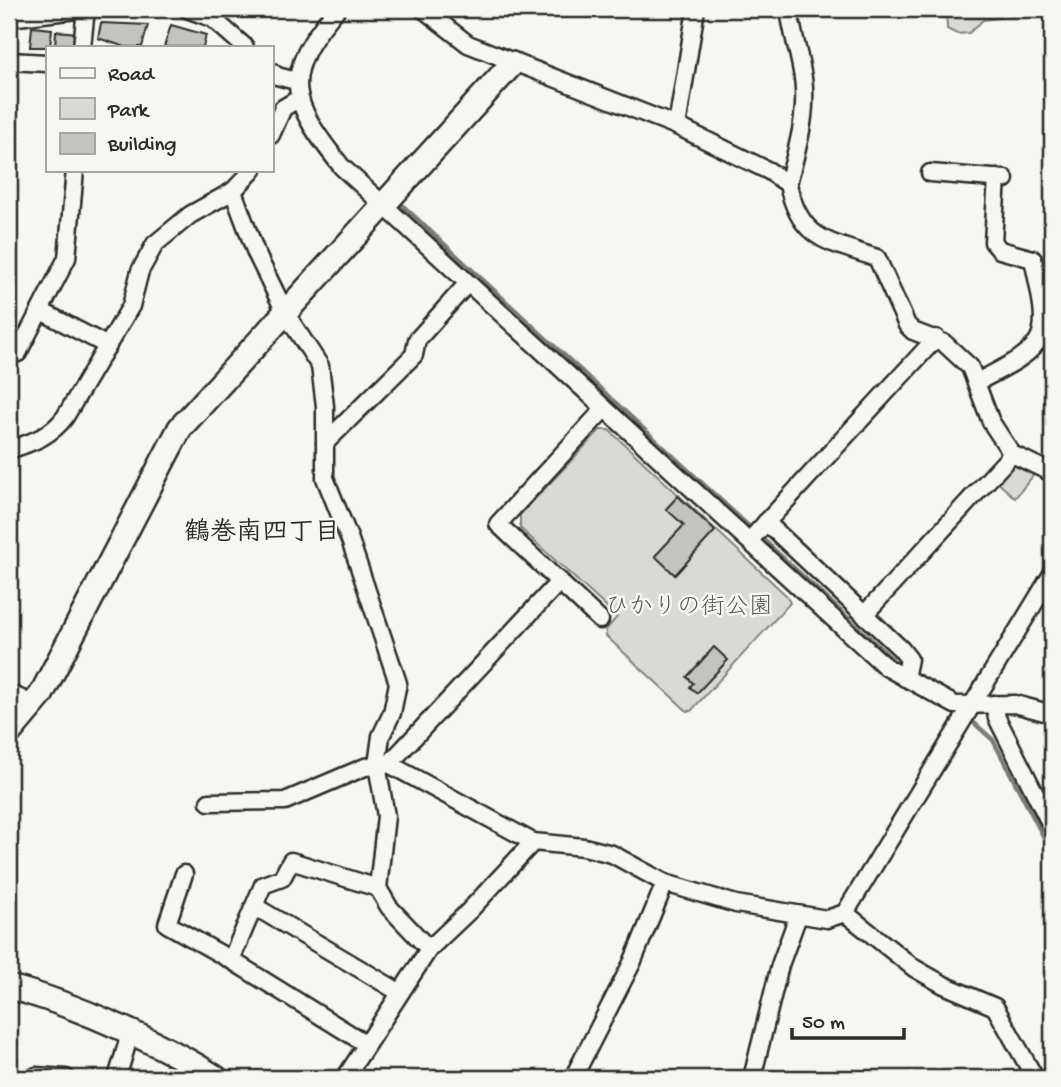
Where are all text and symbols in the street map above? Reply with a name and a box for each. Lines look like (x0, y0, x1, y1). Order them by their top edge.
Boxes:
legend (46, 46, 273, 172)
text: Road (108, 64, 156, 89)
text: Park (107, 100, 151, 125)
text: Building (107, 134, 177, 159)
district label: 鶴巻南四丁目 (184, 517, 340, 550)
park label: ひかりの街公園 (605, 594, 773, 623)
scale bar (792, 996, 904, 1040)
text: 50 m (802, 1012, 845, 1037)

